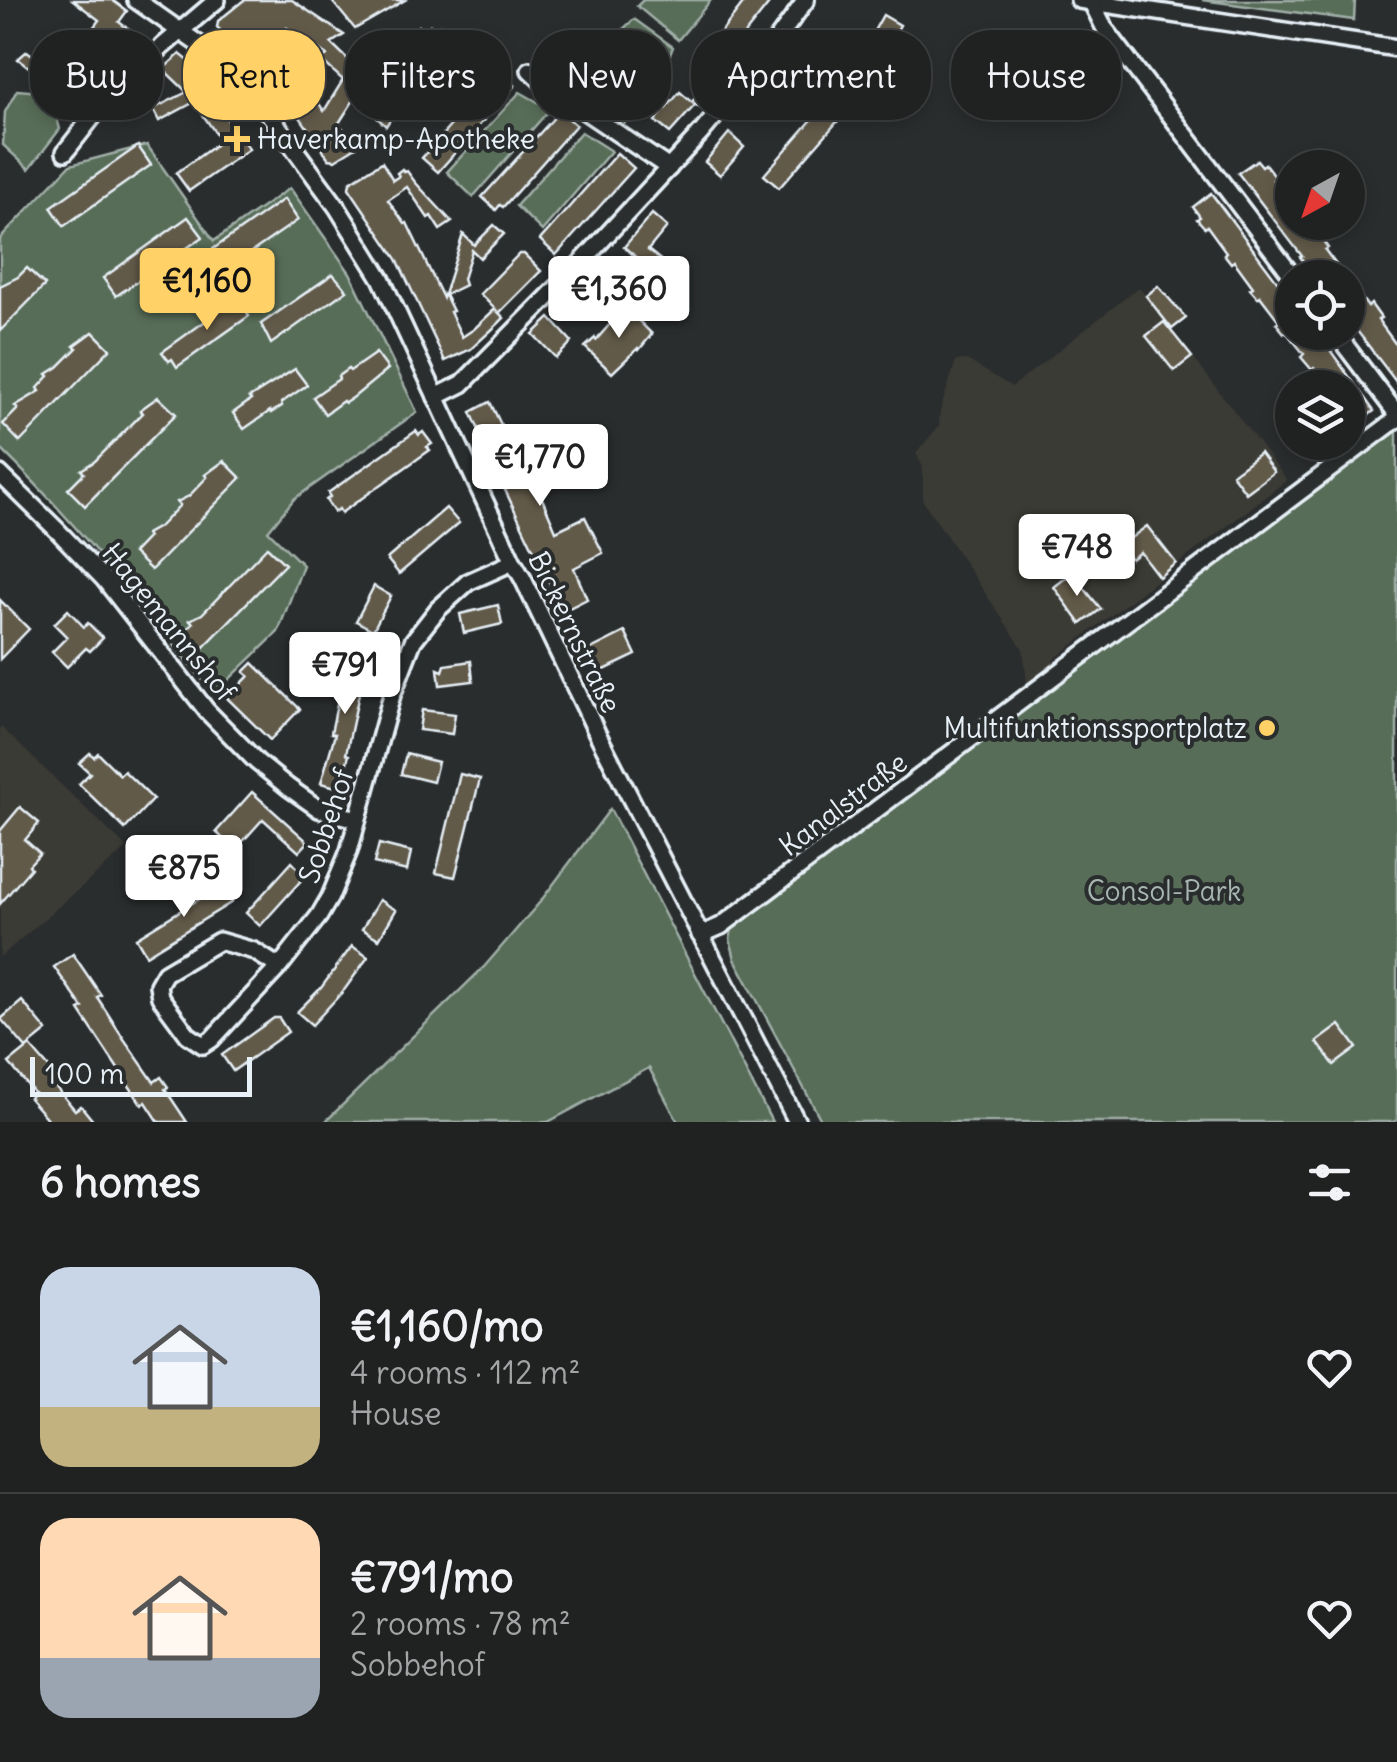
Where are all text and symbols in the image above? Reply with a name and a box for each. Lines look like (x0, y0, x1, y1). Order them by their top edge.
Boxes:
chip: Buy (30, 30, 163, 120)
chip: Rent (183, 30, 325, 120)
chip: Filters (345, 30, 511, 120)
chip: New (531, 30, 671, 120)
chip: Apartment (691, 30, 931, 120)
chip: House (951, 30, 1121, 120)
place label: Haverkamp-Apotheke (257, 121, 535, 157)
marker: Haverkamp-Apotheke (226, 128, 248, 150)
north arrow (1275, 150, 1365, 240)
map controls (1275, 150, 1365, 460)
pin: €1,160 (126, 248, 288, 333)
pin: €1,360 (538, 256, 700, 341)
text: €1,160 (162, 260, 252, 301)
button: locate (1275, 260, 1365, 350)
text: €1,360 (570, 268, 668, 309)
button: layers (1275, 370, 1365, 460)
pin: €1,770 (459, 424, 621, 509)
text: €1,770 (494, 436, 586, 477)
pin: €748 (1018, 514, 1136, 599)
text: €748 (1041, 526, 1113, 567)
street label: Hagemannshof (94, 536, 244, 709)
street label: Bickernstraße (520, 545, 630, 719)
pin: €791 (286, 632, 404, 717)
text: €791 (311, 644, 379, 685)
place label: Multifunktionssportplatz (943, 710, 1247, 746)
marker: Multifunktionssportplatz (1256, 717, 1278, 739)
street label: Kanalstraße (772, 744, 914, 864)
street label: Sobbehof (291, 763, 362, 888)
pin: €875 (125, 835, 243, 920)
text: €875 (147, 847, 221, 888)
park label: Consol-Park (1087, 873, 1241, 909)
scale bar (30, 1052, 252, 1096)
text: 100 m (45, 1056, 124, 1092)
icon: filters (1302, 1155, 1357, 1210)
text: 6 homes (40, 1156, 201, 1208)
text: €1,160/mo (350, 1300, 544, 1352)
icon: home (120, 1307, 240, 1427)
icon: heart (1302, 1340, 1357, 1395)
text: 4 rooms · 112 m² (350, 1352, 580, 1393)
text: House (350, 1393, 441, 1434)
text: €791/mo (350, 1551, 514, 1603)
icon: home (120, 1558, 240, 1678)
icon: heart (1302, 1591, 1357, 1646)
text: 2 rooms · 78 m² (350, 1603, 571, 1644)
text: Sobbehof (350, 1644, 485, 1685)

